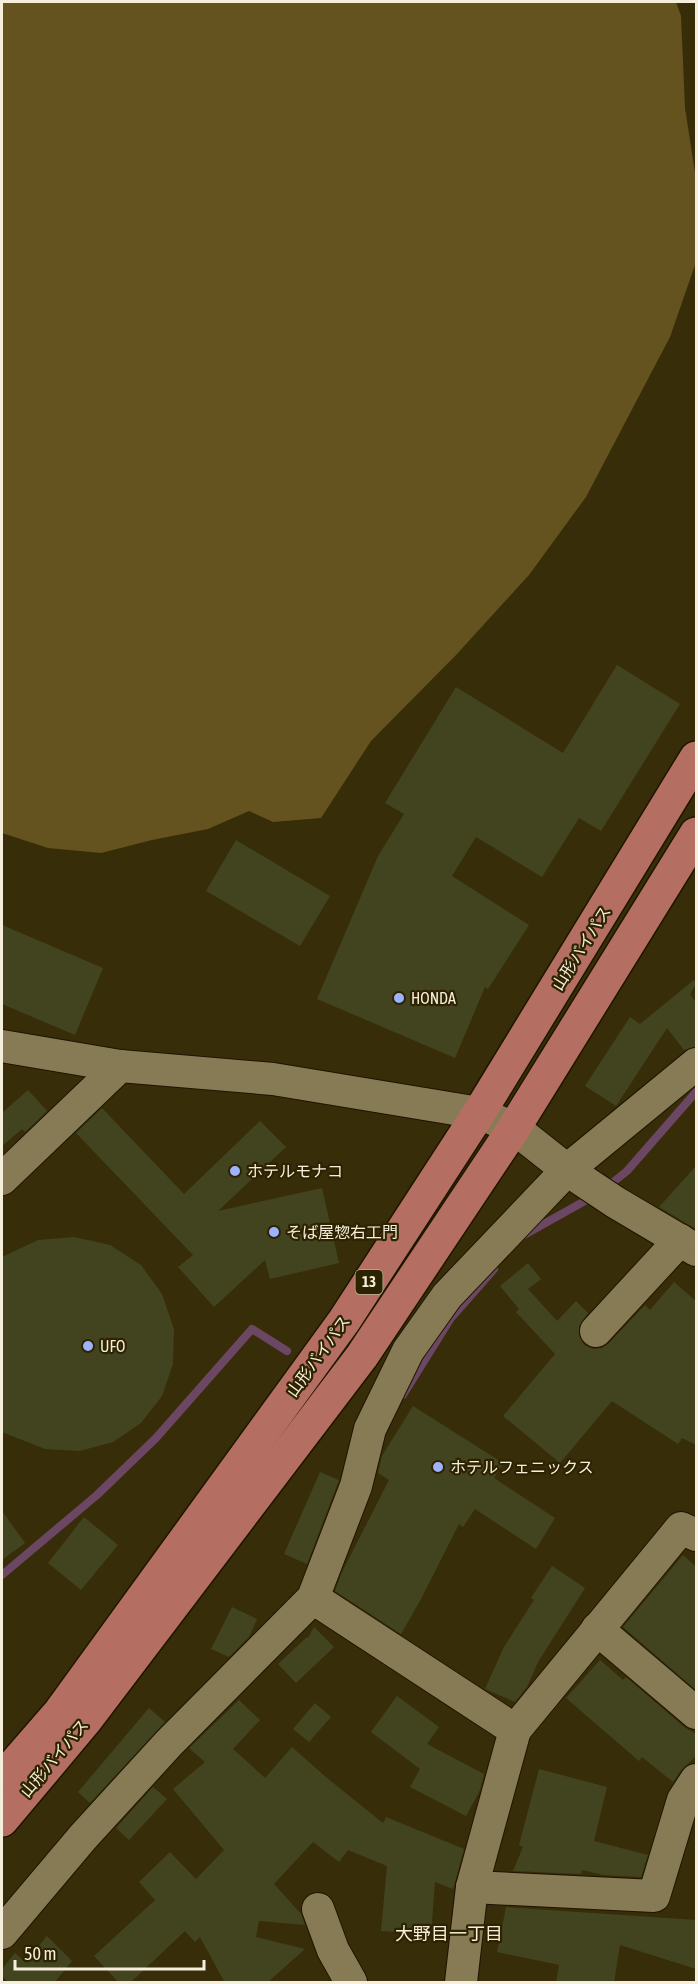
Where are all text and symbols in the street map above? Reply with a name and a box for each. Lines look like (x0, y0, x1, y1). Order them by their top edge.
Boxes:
street label: 山形バイパス (548, 903, 614, 993)
place label: HONDA (411, 989, 456, 1007)
marker: HONDA (392, 991, 406, 1005)
place label: ホテルモナコ (247, 1162, 343, 1180)
marker: ホテルモナコ (228, 1164, 242, 1178)
place label: そば屋惣右工門 (286, 1223, 398, 1241)
marker: そば屋惣右工門 (267, 1225, 281, 1239)
road number: 13 (356, 1270, 382, 1294)
street label: 山形バイパス (283, 1312, 353, 1400)
place label: UFO (100, 1337, 125, 1355)
marker: UFO (81, 1339, 95, 1353)
place label: ホテルフェニックス (450, 1458, 594, 1476)
marker: ホテルフェニックス (431, 1460, 445, 1474)
street label: 山形バイパス (16, 1716, 92, 1800)
district label: 大野目一丁目 (395, 1923, 503, 1944)
scale bar (15, 1933, 204, 1971)
text: 50 m (24, 1943, 56, 1964)

